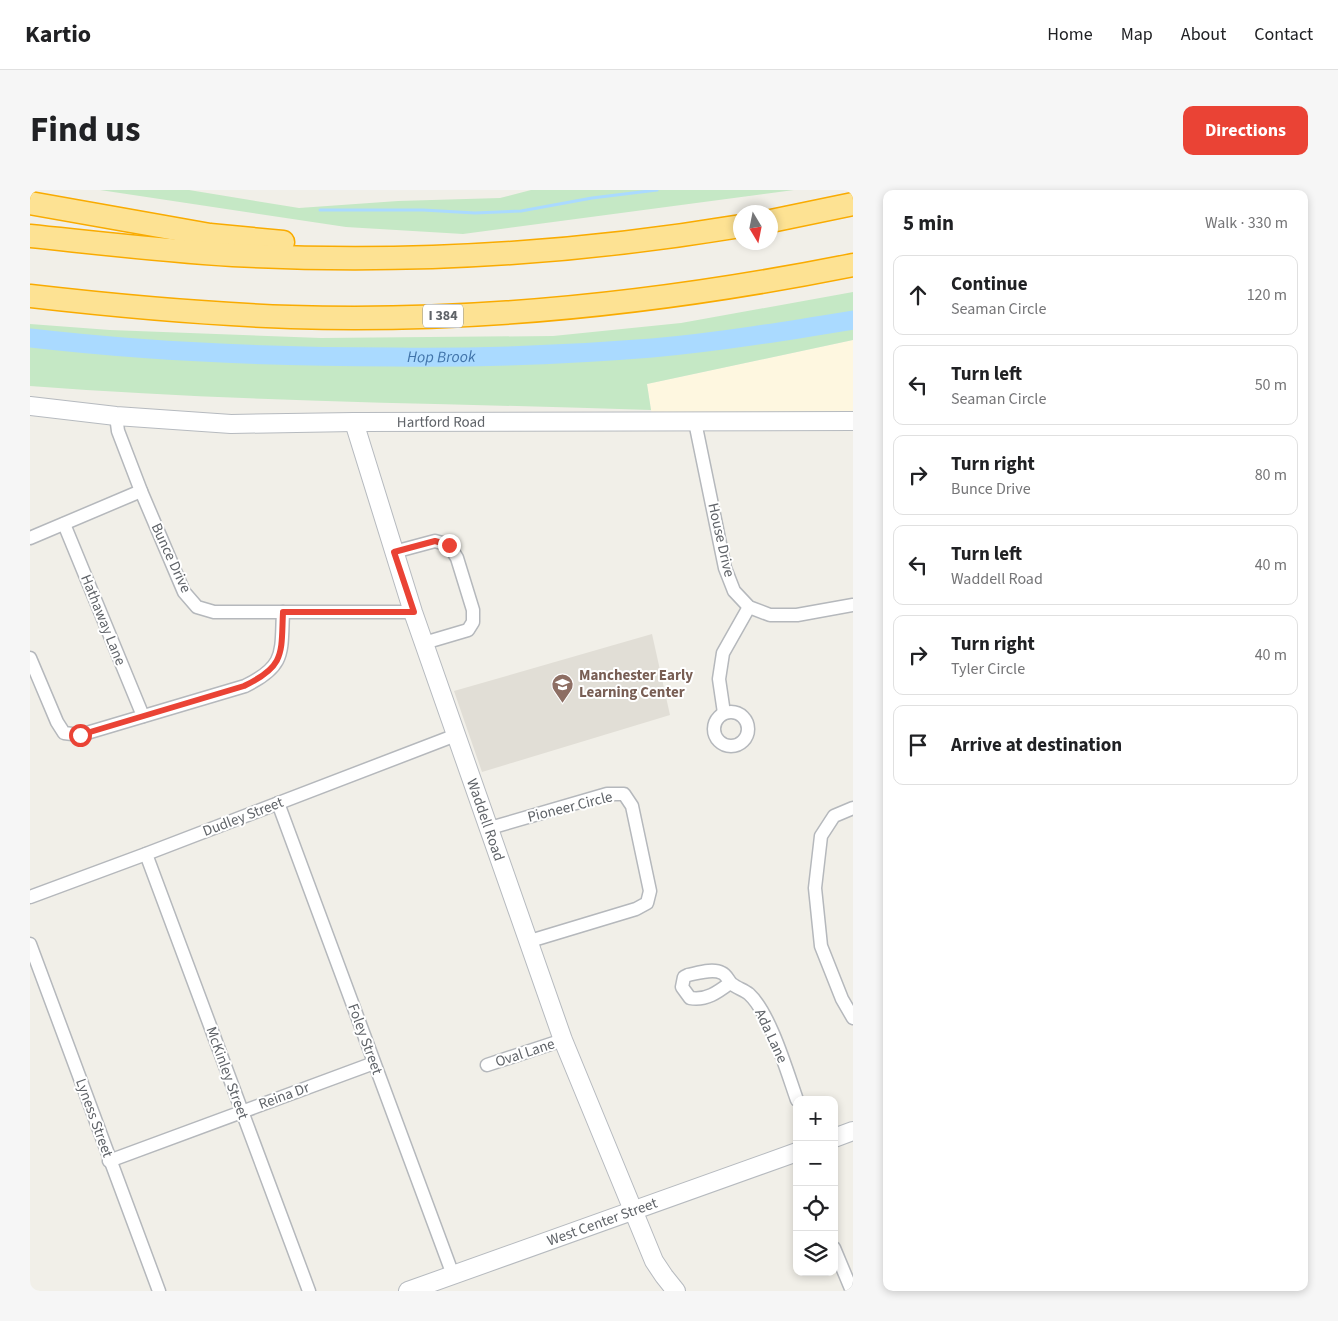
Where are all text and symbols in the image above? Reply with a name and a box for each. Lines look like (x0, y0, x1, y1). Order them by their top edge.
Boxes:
text: Kartio (25, 17, 91, 52)
text: Home (1047, 22, 1093, 47)
text: Map (1121, 22, 1153, 47)
text: About (1181, 22, 1226, 47)
text: Contact (1254, 22, 1313, 47)
text: Find us (30, 105, 140, 155)
button: Directions (1183, 106, 1308, 155)
north arrow (733, 205, 778, 250)
text: 5 min (903, 208, 954, 238)
text: Walk · 330 m (1205, 212, 1288, 234)
text: Continue (951, 271, 1028, 298)
icon: ahead (904, 281, 932, 309)
text: 120 m (1247, 284, 1287, 306)
text: Seaman Circle (951, 298, 1046, 320)
road number: I 384 (423, 304, 463, 328)
water label: Hop Brook (407, 346, 476, 368)
text: Turn left (951, 361, 1022, 388)
icon: left (904, 371, 932, 399)
text: 50 m (1255, 374, 1287, 396)
text: Seaman Circle (951, 388, 1046, 410)
street label: Hartford Road (397, 411, 485, 432)
text: Turn right (951, 451, 1035, 478)
icon: right (904, 461, 932, 489)
text: 80 m (1255, 464, 1287, 486)
text: Bunce Drive (951, 478, 1031, 500)
street label: House Drive (702, 501, 740, 579)
street label: Bunce Drive (146, 520, 196, 596)
route end (438, 534, 461, 557)
text: Turn left (951, 541, 1022, 568)
icon: left (904, 551, 932, 579)
text: 40 m (1255, 554, 1287, 576)
text: Waddell Road (951, 568, 1043, 590)
street label: Hathaway Lane (75, 571, 131, 669)
text: Turn right (951, 631, 1035, 658)
icon: right (904, 641, 932, 669)
text: 40 m (1255, 644, 1287, 666)
text: Tyler Circle (951, 658, 1025, 680)
place label: Manchester Early Learning Center (579, 665, 693, 703)
school or university icon: Manchester Early Learning Center (551, 672, 575, 703)
route start (69, 724, 92, 747)
icon: arrive (904, 731, 932, 759)
text: Arrive at destination (951, 732, 1122, 759)
street label: Waddell Road (462, 776, 510, 864)
street label: Pioneer Circle (525, 786, 615, 828)
street label: Dudley Street (200, 792, 286, 842)
street label: Foley Street (342, 1001, 388, 1077)
street label: Ada Lane (749, 1005, 793, 1067)
street label: McKinley Street (200, 1024, 254, 1122)
street label: Oval Lane (492, 1034, 558, 1072)
street label: Lyness Street (70, 1076, 118, 1160)
street label: Reina Dr (256, 1077, 313, 1115)
map controls (793, 1096, 838, 1276)
button: + (793, 1096, 838, 1141)
button: − (793, 1141, 838, 1186)
button: locate (793, 1186, 838, 1231)
street label: West Center Street (544, 1192, 660, 1251)
button: layers (793, 1231, 838, 1276)

